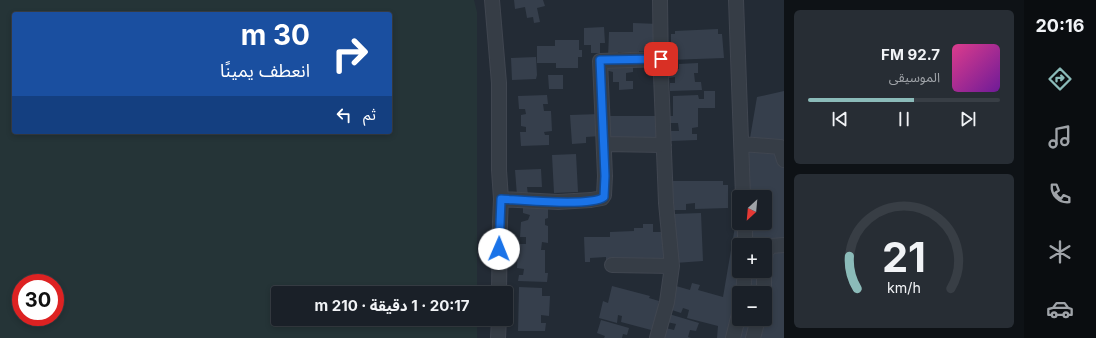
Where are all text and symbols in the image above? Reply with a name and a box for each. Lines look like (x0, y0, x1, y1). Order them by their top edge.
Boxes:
text: 20:16 (1036, 15, 1084, 36)
text: 30 m (241, 18, 310, 52)
icon: right (324, 28, 376, 80)
pin (644, 42, 678, 76)
text: 92.7 FM (881, 45, 940, 64)
icon: arrive (650, 48, 672, 70)
text: انعطف يمينًا (220, 60, 310, 81)
icon: directions (1046, 65, 1074, 93)
text: الموسيقى (889, 69, 940, 85)
icon: left (333, 104, 355, 126)
text: ثم (363, 105, 376, 124)
icon: previous (829, 108, 851, 130)
icon: pause (893, 108, 915, 130)
icon: next (957, 108, 979, 130)
icon: music (1046, 123, 1074, 151)
icon: phone (1046, 180, 1074, 208)
north arrow (732, 190, 772, 230)
map controls (732, 190, 772, 326)
position arrow (478, 228, 520, 270)
text: 21 (882, 232, 926, 282)
button: + (732, 238, 772, 278)
icon: climate (1046, 238, 1074, 266)
speed limit sign: 30 (12, 274, 64, 326)
text: km/h (887, 279, 921, 296)
button: − (732, 286, 772, 326)
icon: car (1046, 295, 1074, 323)
text: 20:17 · 1 دقيقة · 210 m (314, 296, 470, 315)

